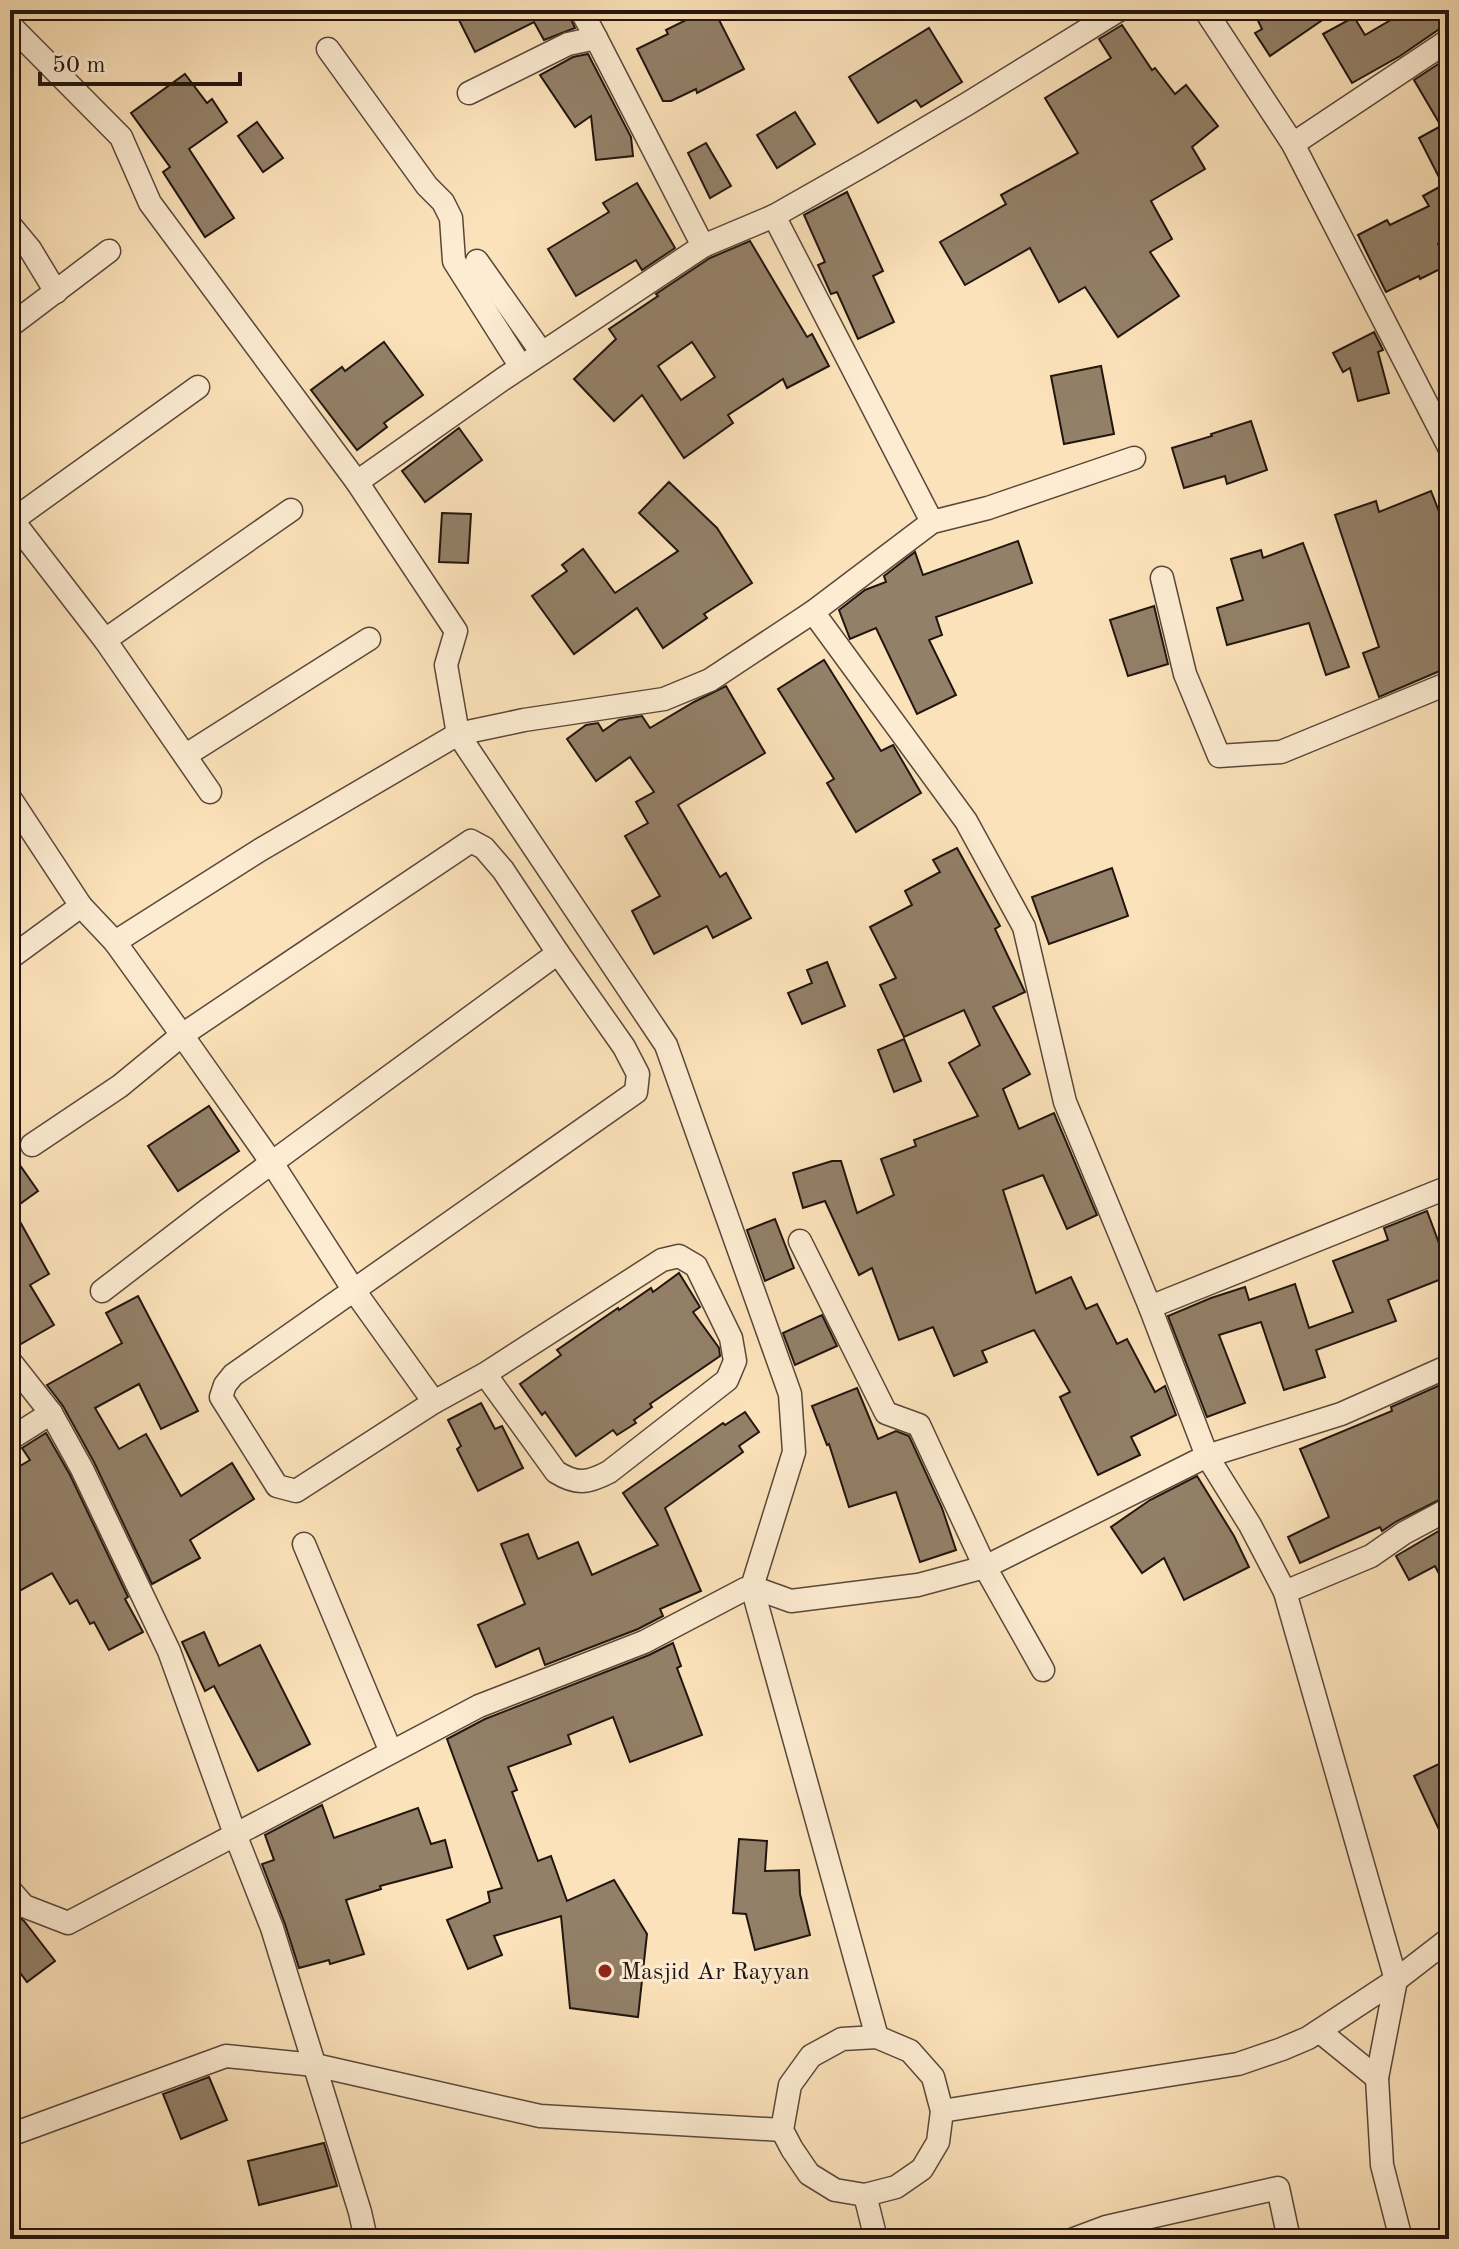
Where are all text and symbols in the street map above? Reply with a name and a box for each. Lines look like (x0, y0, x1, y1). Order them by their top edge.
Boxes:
scale bar (40, 36, 240, 86)
text: 50 m (52, 54, 106, 78)
place label: Masjid Ar Rayyan (621, 1961, 810, 1985)
marker: Masjid Ar Rayyan (596, 1962, 614, 1980)

